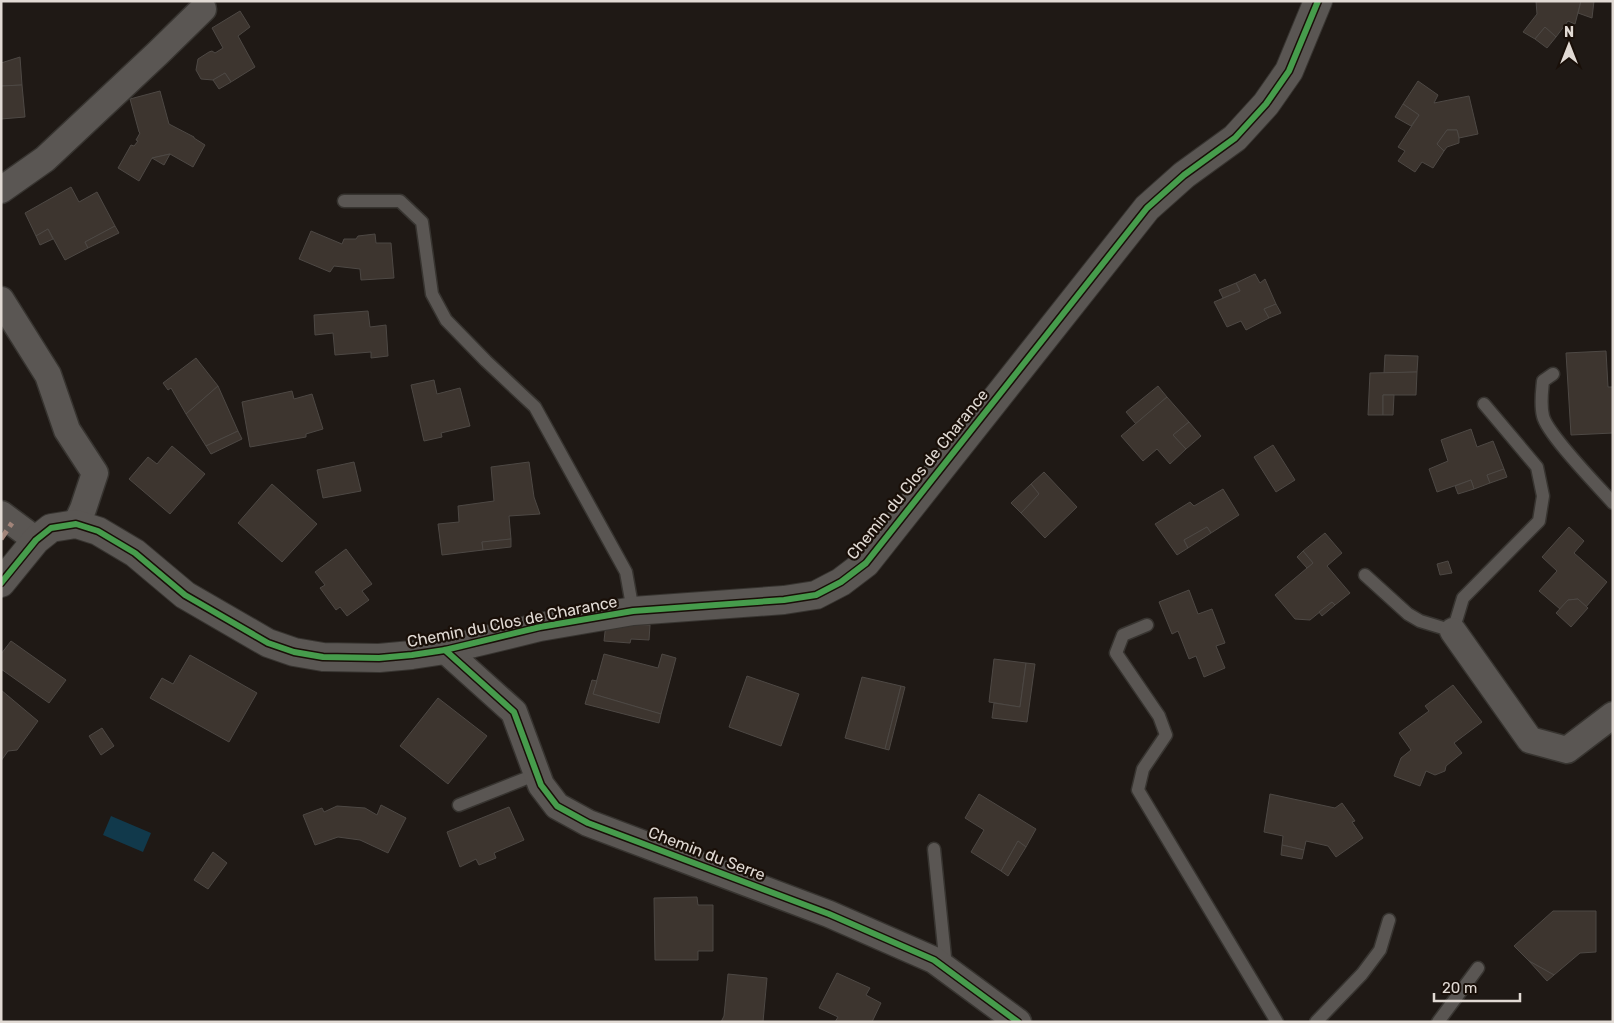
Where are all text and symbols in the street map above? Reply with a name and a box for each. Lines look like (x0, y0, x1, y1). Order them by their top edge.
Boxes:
north arrow (1544, 20, 1594, 70)
text: N (1564, 24, 1574, 41)
street label: Chemin du Clos de Charance (843, 385, 992, 563)
street label: Chemin du Clos de Charance (405, 592, 619, 651)
street label: Chemin du Serre (646, 822, 768, 885)
scale bar (1434, 970, 1520, 1002)
text: 20 m (1442, 979, 1477, 997)

